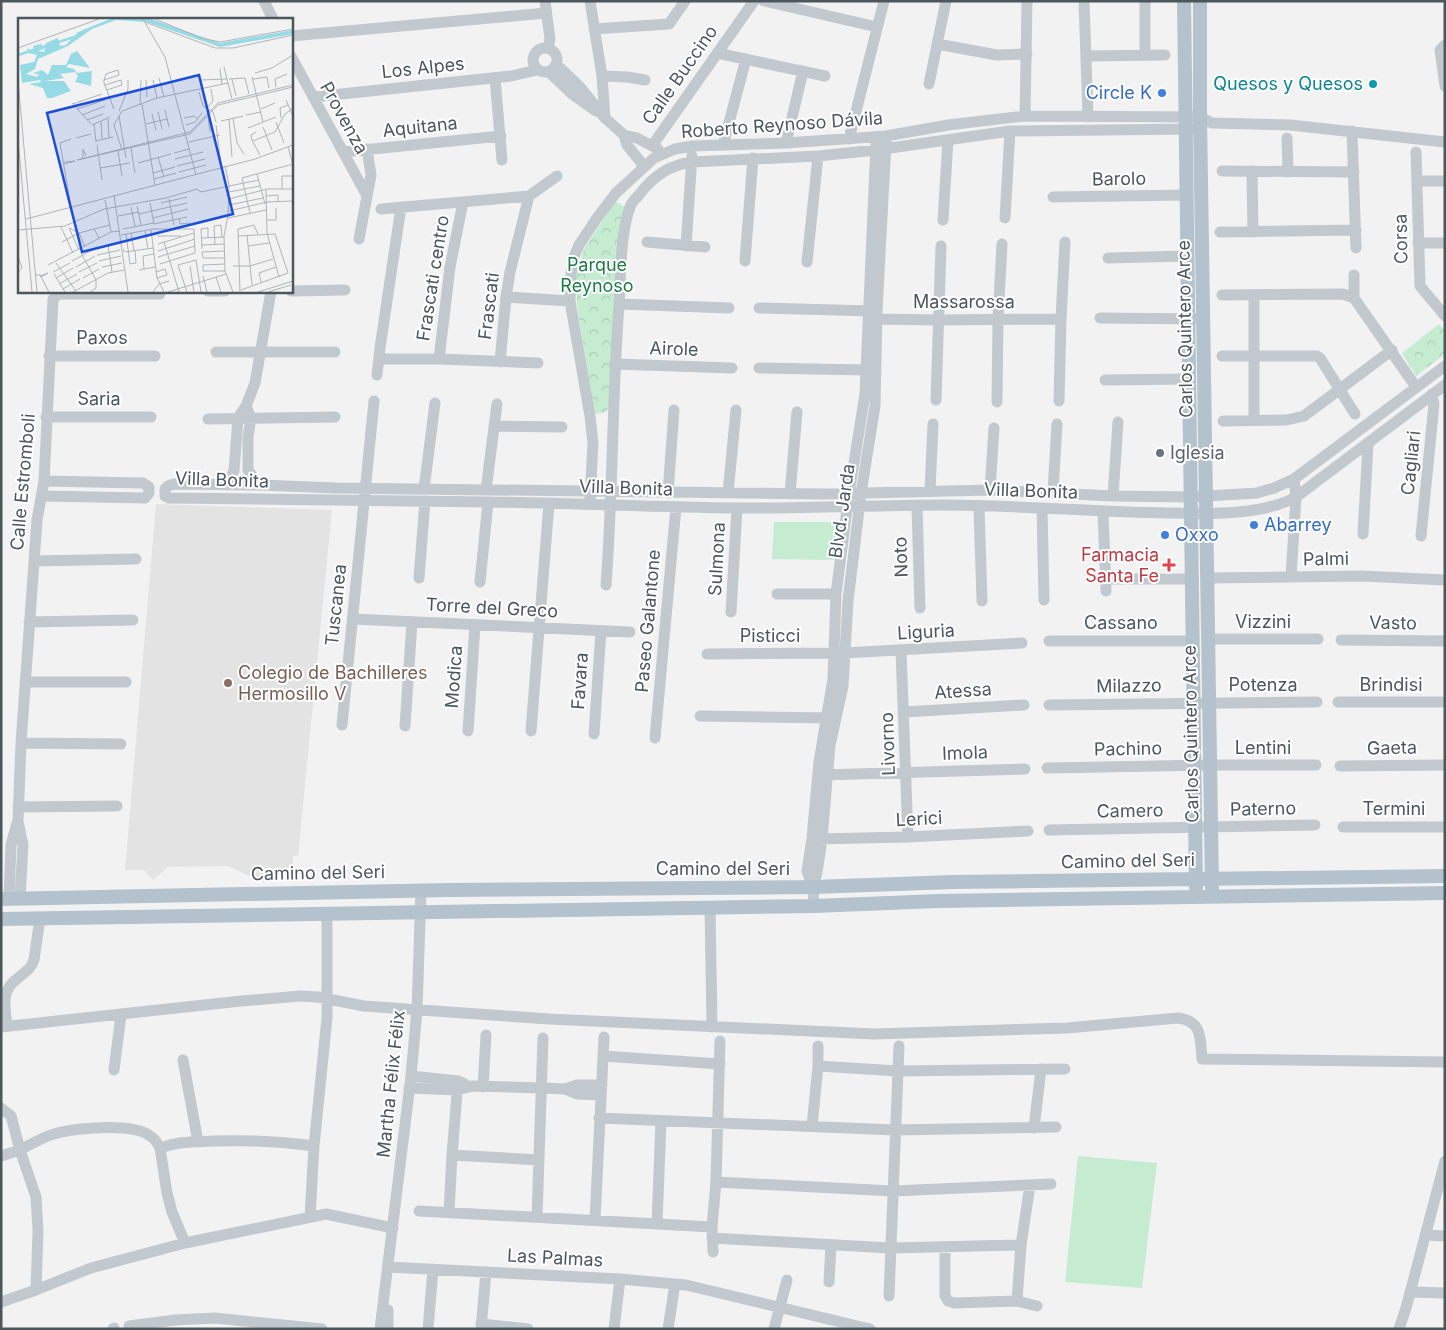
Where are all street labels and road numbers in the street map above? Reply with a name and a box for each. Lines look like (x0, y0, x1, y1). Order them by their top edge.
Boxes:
street label: Calle Buccino (638, 21, 722, 128)
street label: Los Alpes (380, 53, 465, 82)
street label: Provenza (316, 78, 373, 158)
street label: Roberto Reynoso Dávila (680, 107, 884, 142)
street label: Aquitana (381, 112, 458, 141)
street label: Barolo (1092, 168, 1146, 189)
street label: Frascati centro (412, 214, 453, 342)
street label: Corsa (1390, 214, 1411, 264)
street label: Carlos Quintero Arce (1172, 240, 1197, 418)
street label: Frascati (474, 271, 503, 341)
street label: Massarossa (913, 291, 1015, 312)
street label: Paxos (76, 327, 128, 348)
street label: Airole (649, 337, 699, 360)
street label: Saria (77, 388, 121, 409)
street label: Calle Estromboli (6, 413, 39, 551)
street label: Cagliari (1397, 430, 1424, 496)
street label: Blvd. Jarda (824, 462, 859, 560)
street label: Villa Bonita (175, 467, 270, 492)
street label: Villa Bonita (579, 475, 674, 500)
street label: Villa Bonita (984, 478, 1079, 503)
street label: Sulmona (704, 522, 729, 596)
street label: Noto (889, 536, 912, 578)
street label: Paseo Galantone (631, 548, 664, 693)
street label: Palmi (1303, 548, 1349, 569)
street label: Tuscanea (321, 563, 350, 647)
street label: Torre del Greco (425, 594, 559, 621)
street label: Vizzini (1235, 611, 1291, 632)
street label: Cassano (1084, 612, 1158, 633)
street label: Vasto (1369, 612, 1417, 633)
street label: Liguria (897, 620, 955, 643)
street label: Pisticci (740, 625, 800, 646)
street label: Modica (441, 645, 466, 709)
street label: Carlos Quintero Arce (1178, 645, 1203, 823)
street label: Favara (567, 652, 592, 710)
street label: Milazzo (1096, 674, 1162, 697)
street label: Potenza (1228, 674, 1298, 695)
street label: Brindisi (1359, 674, 1423, 695)
street label: Atessa (934, 678, 992, 703)
street label: Livorno (876, 712, 899, 776)
street label: Pachino (1094, 737, 1162, 760)
street label: Lentini (1235, 737, 1291, 758)
street label: Gaeta (1367, 737, 1417, 758)
street label: Imola (942, 741, 988, 764)
street label: Paterno (1230, 797, 1296, 820)
street label: Termini (1363, 798, 1425, 819)
street label: Camero (1096, 799, 1164, 822)
street label: Lerici (895, 807, 943, 830)
street label: Camino del Seri (1061, 849, 1195, 872)
street label: Camino del Seri (656, 858, 790, 879)
street label: Camino del Seri (251, 861, 385, 884)
street label: Martha Félix Félix (372, 1009, 409, 1159)
street label: Las Palmas (506, 1244, 604, 1271)

